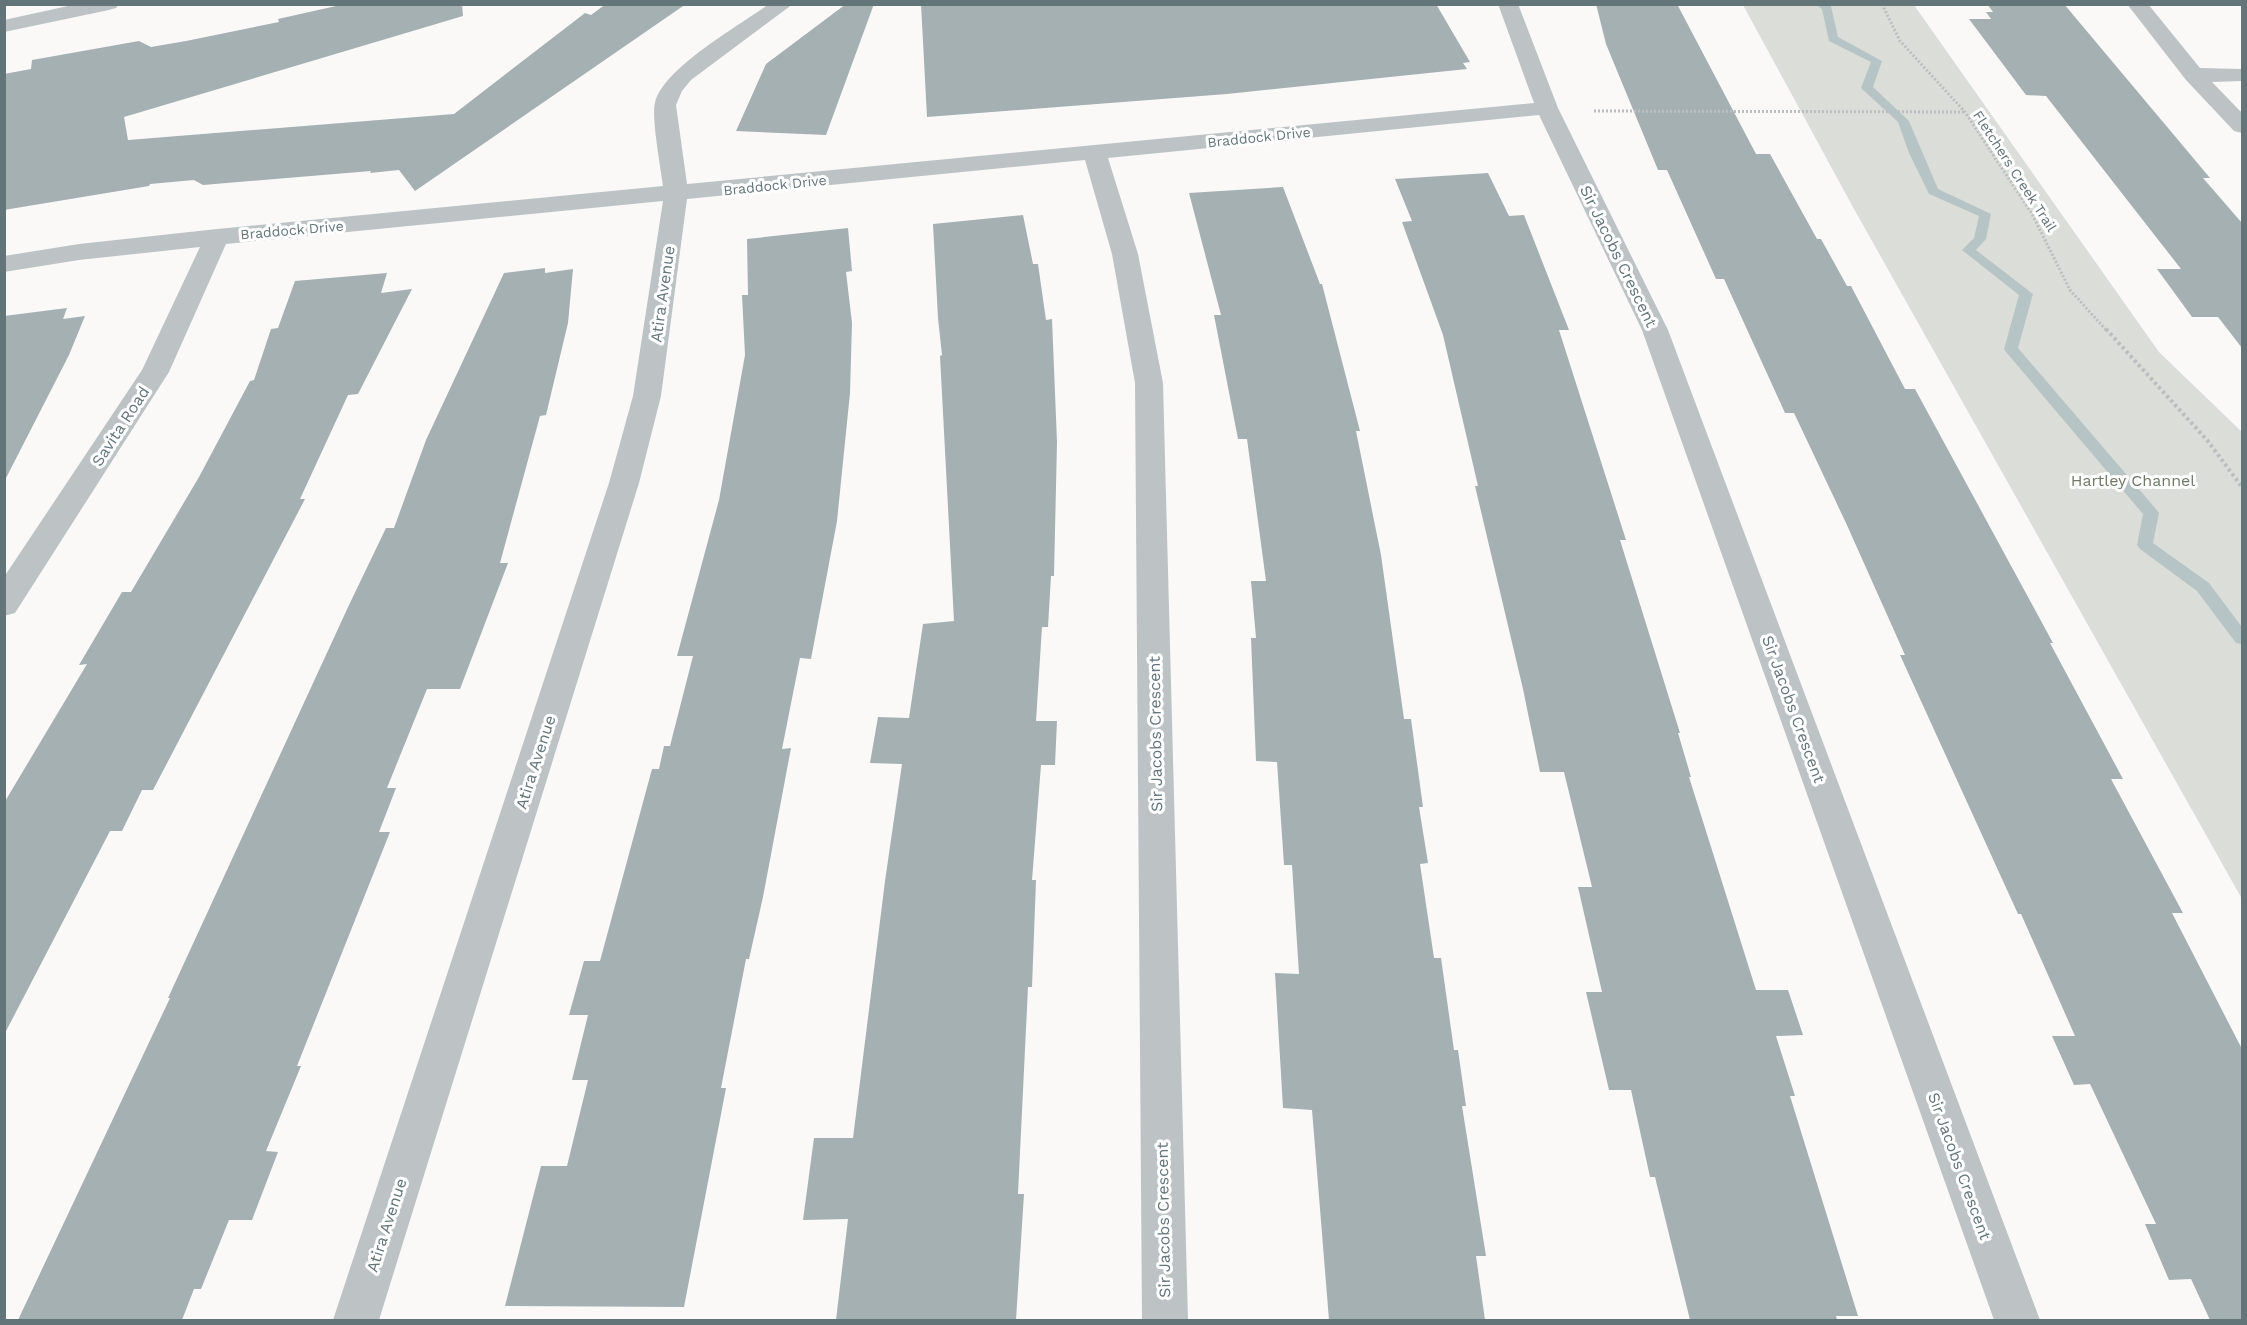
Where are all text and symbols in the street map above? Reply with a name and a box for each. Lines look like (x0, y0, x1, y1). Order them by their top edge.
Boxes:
street label: Fletchers Creek Trail (1970, 108, 2060, 235)
street label: Braddock Drive (1207, 124, 1311, 150)
street label: Braddock Drive (723, 172, 827, 198)
street label: Sir Jacobs Crescent (1576, 182, 1661, 331)
street label: Braddock Drive (240, 218, 344, 242)
street label: Atira Avenue (646, 245, 679, 344)
street label: Savita Road (88, 383, 153, 470)
park label: Hartley Channel (2071, 471, 2195, 490)
street label: Sir Jacobs Crescent (1758, 633, 1829, 786)
street label: Sir Jacobs Crescent (1145, 656, 1166, 812)
street label: Atira Avenue (511, 713, 560, 811)
street label: Sir Jacobs Crescent (1924, 1090, 1995, 1243)
street label: Sir Jacobs Crescent (1153, 1142, 1174, 1298)
street label: Atira Avenue (362, 1176, 411, 1274)

